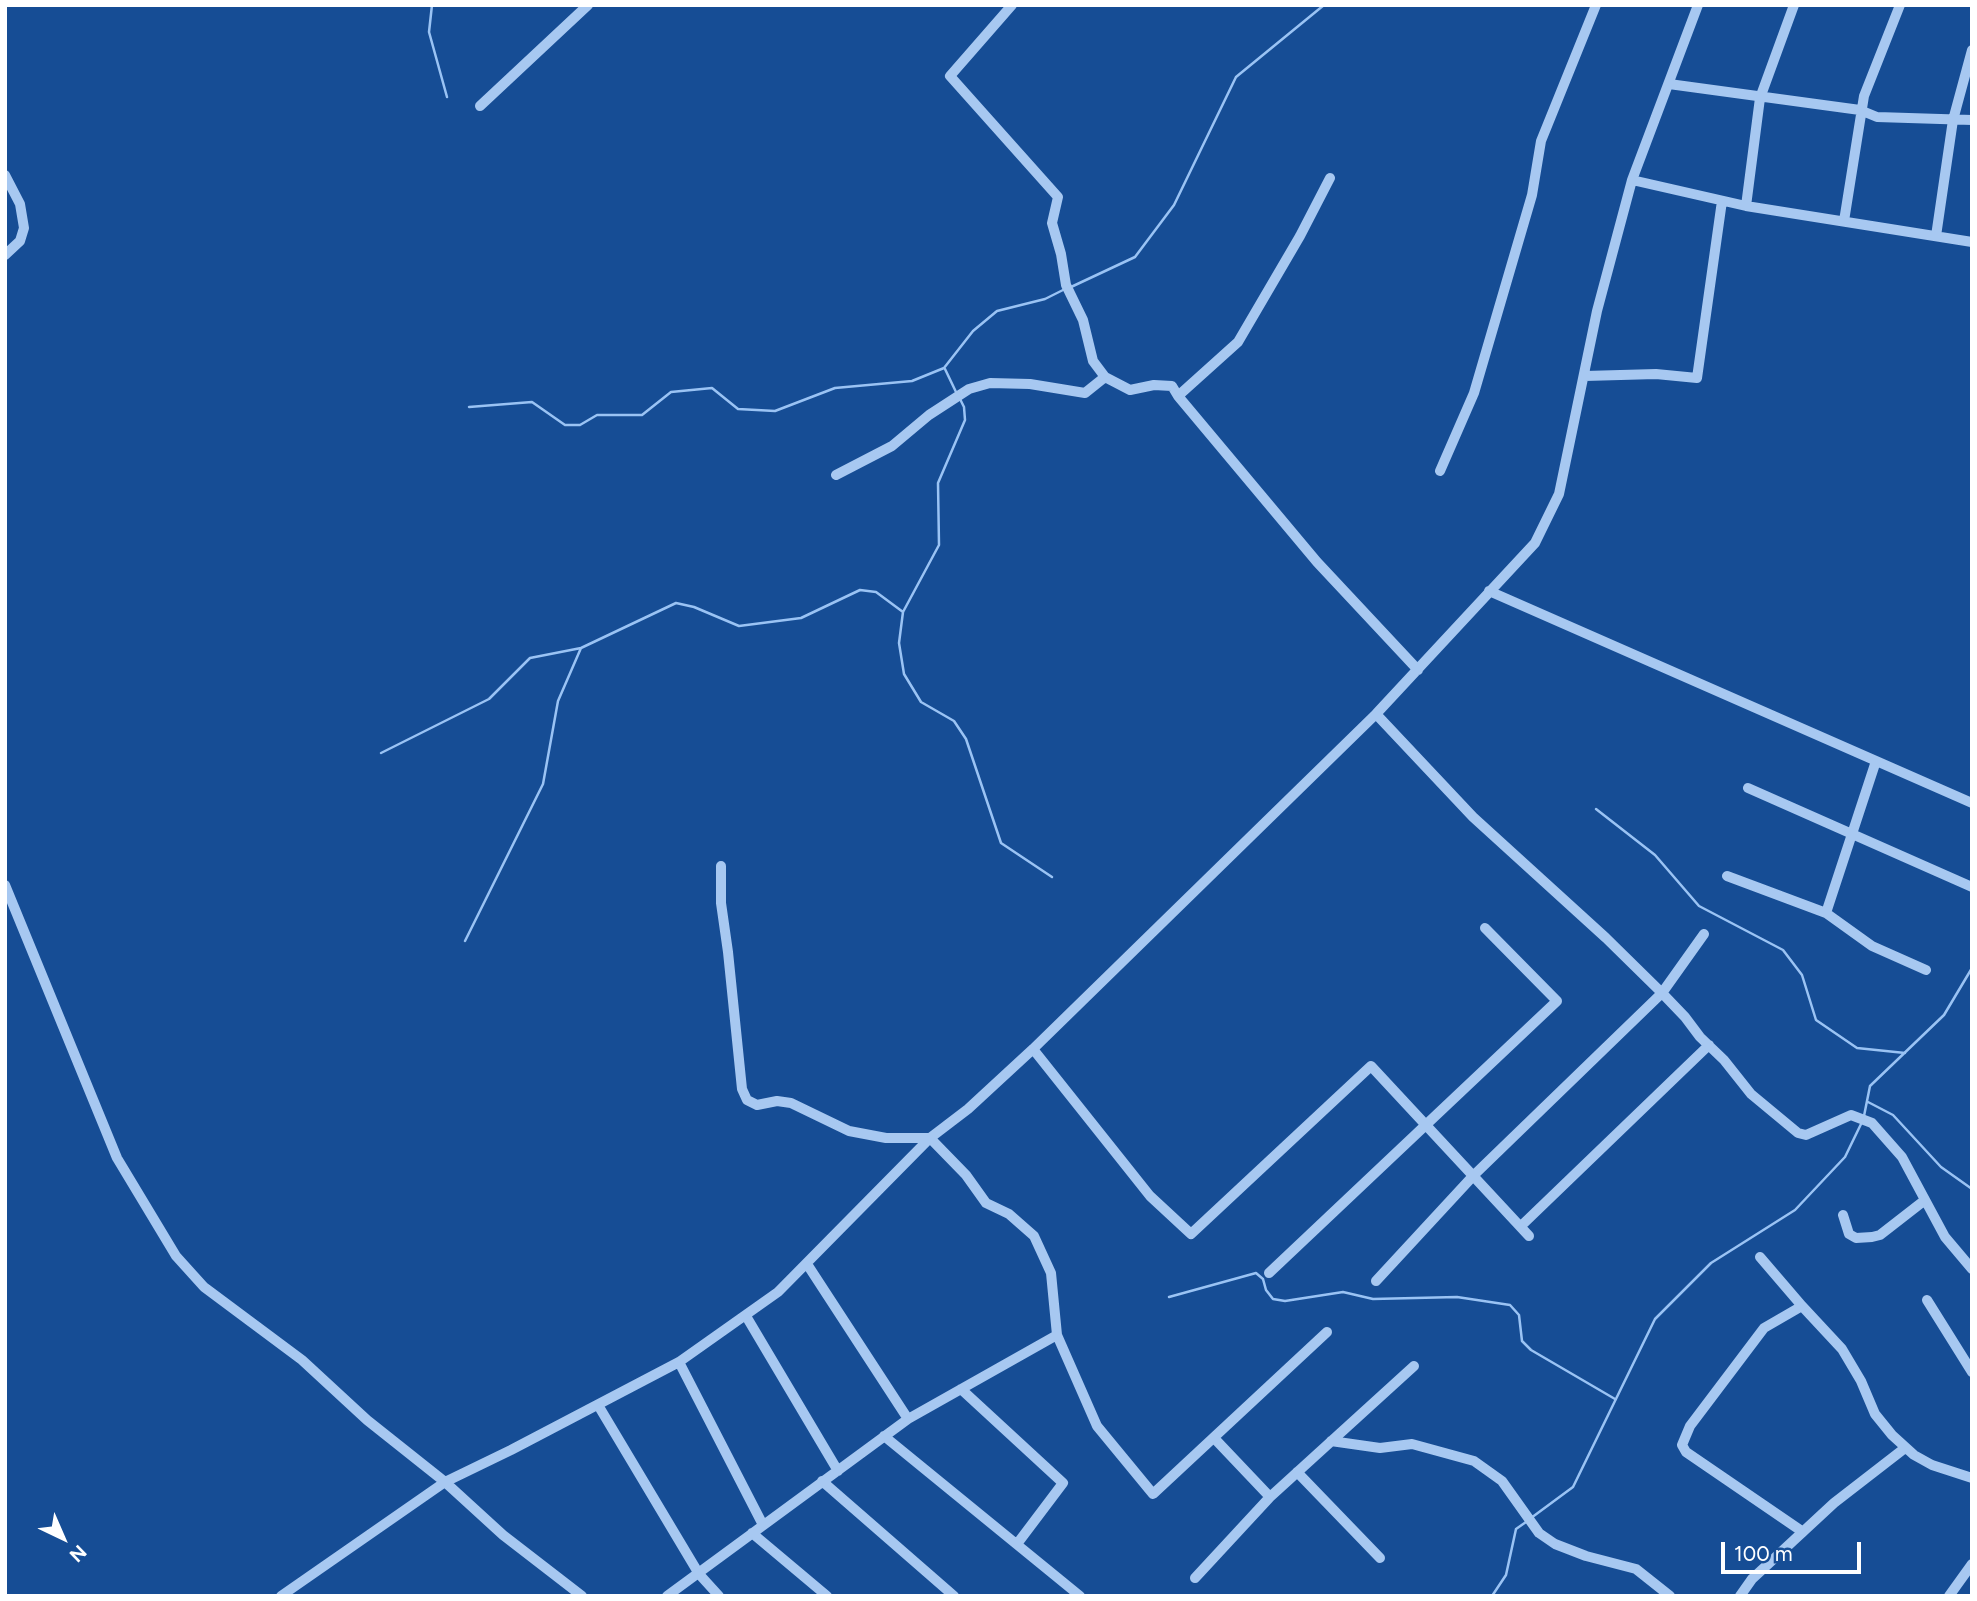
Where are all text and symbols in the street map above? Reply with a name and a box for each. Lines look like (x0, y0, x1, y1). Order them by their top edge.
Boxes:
north arrow (28, 1503, 98, 1573)
scale bar (1725, 1528, 1865, 1572)
text: N (65, 1540, 91, 1567)
text: 100 m (1734, 1541, 1793, 1566)

